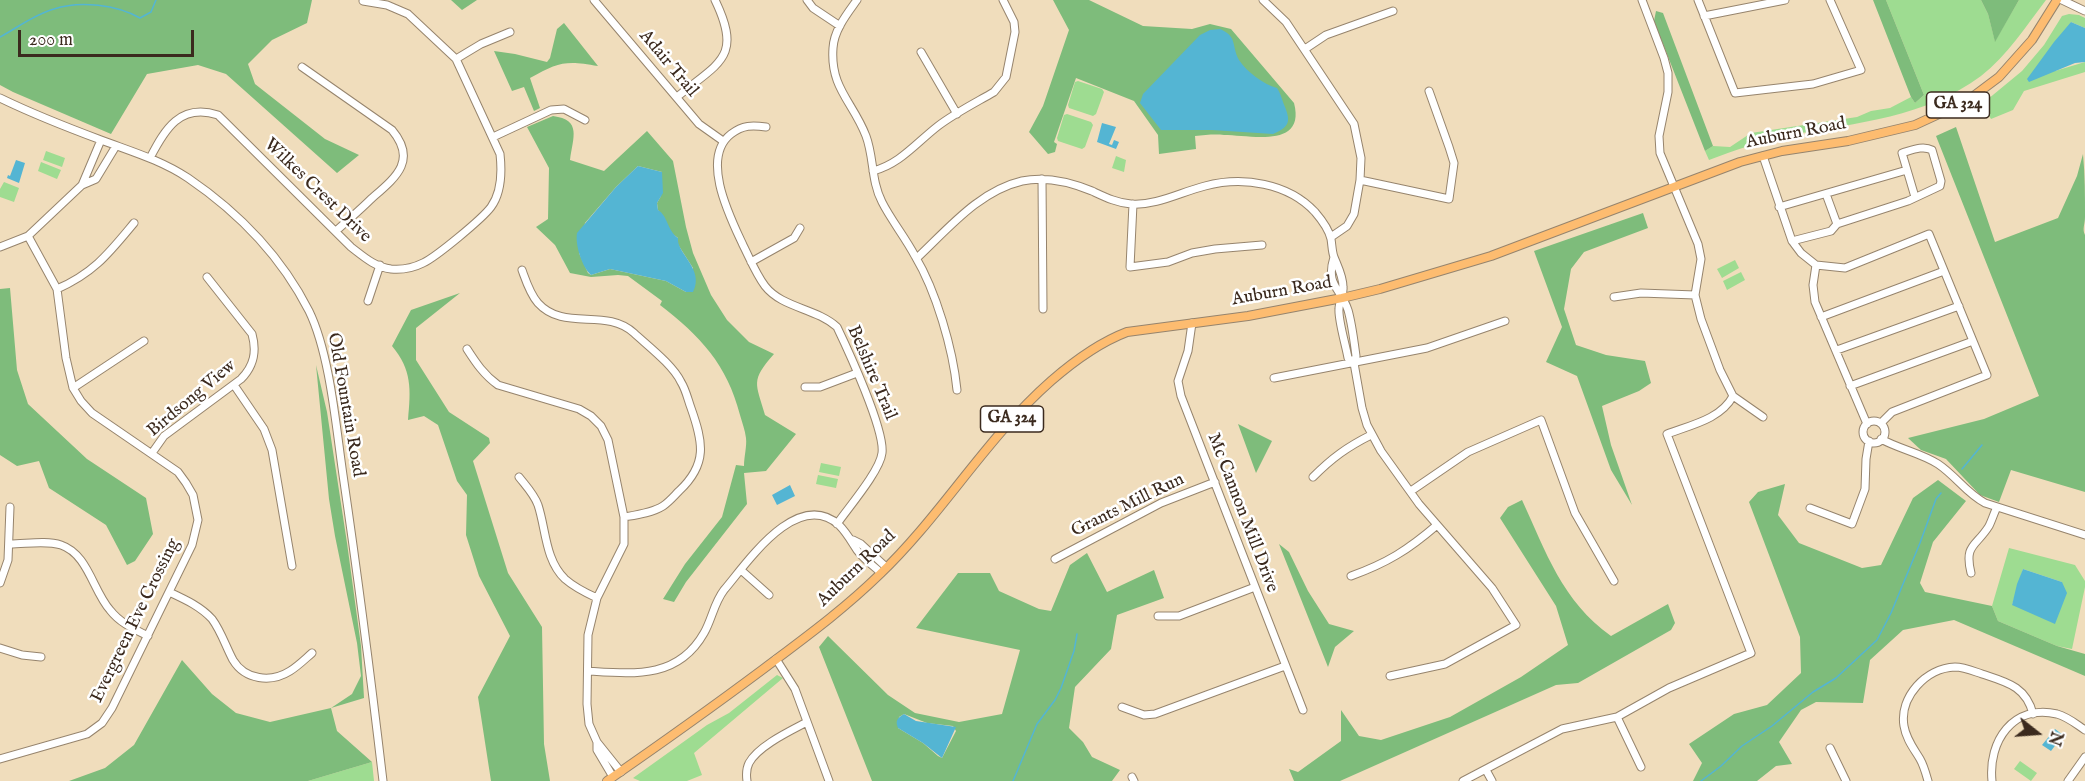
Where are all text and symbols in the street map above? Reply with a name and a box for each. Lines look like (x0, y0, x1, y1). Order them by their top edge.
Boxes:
scale bar (21, 18, 196, 56)
street label: Adair Trail (634, 26, 702, 102)
text: 200 m (29, 29, 73, 52)
road number: GA 324 (1926, 92, 1990, 118)
street label: Auburn Road (1744, 114, 1848, 154)
street label: Wilkes Crest Drive (259, 134, 375, 248)
street label: Auburn Road (1230, 273, 1334, 311)
street label: Belshire Trail (841, 323, 901, 423)
street label: Old Fountain Road (322, 331, 368, 479)
street label: Birdsong View (143, 356, 241, 442)
road number: GA 324 (980, 406, 1044, 432)
street label: Mc Cannon Mill Drive (1202, 430, 1282, 596)
street label: Grants Mill Run (1068, 469, 1188, 543)
street label: Auburn Road (813, 526, 901, 612)
street label: Evergreen Eve Crossing (87, 535, 185, 707)
north arrow (2007, 703, 2067, 763)
text: N (2043, 729, 2066, 748)

